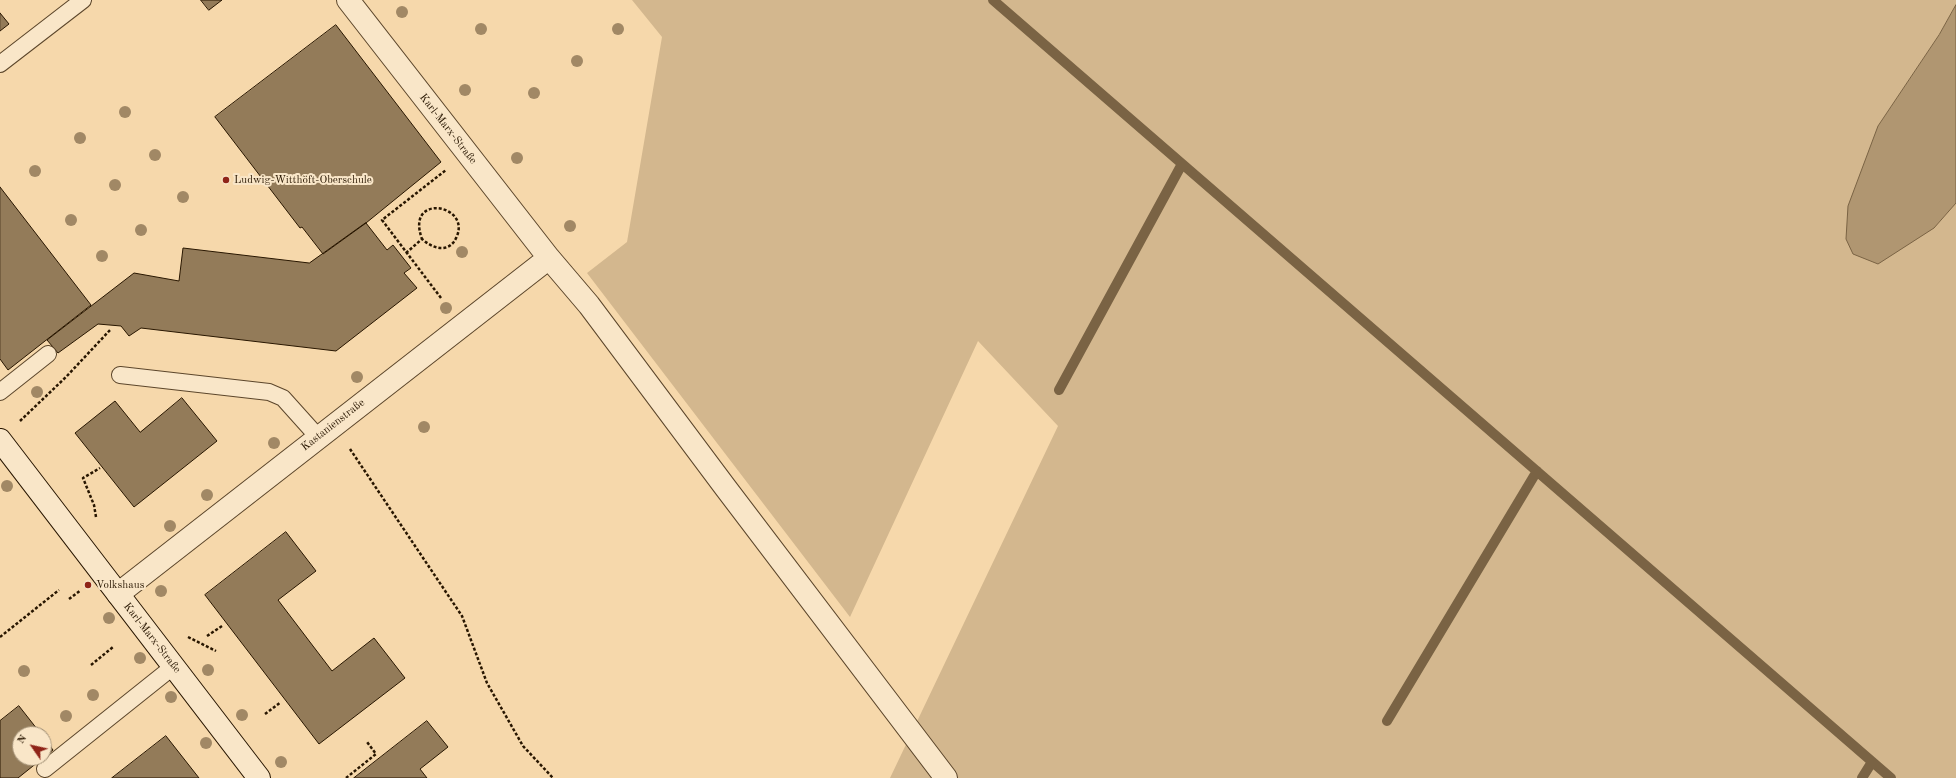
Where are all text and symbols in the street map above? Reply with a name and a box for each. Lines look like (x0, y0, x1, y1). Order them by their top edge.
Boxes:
street label: Karl-Marx-Straße (416, 91, 480, 167)
place label: Ludwig-Witthöft-Oberschule (234, 173, 372, 187)
marker: Ludwig-Witthöft-Oberschule (221, 175, 231, 185)
street label: Kastanienstraße (299, 396, 367, 454)
place label: Volkshaus (96, 578, 144, 592)
marker: Volkshaus (83, 580, 93, 590)
street label: Karl-Marx-Straße (120, 600, 184, 676)
north arrow (12, 726, 52, 766)
text: N (16, 733, 29, 746)

